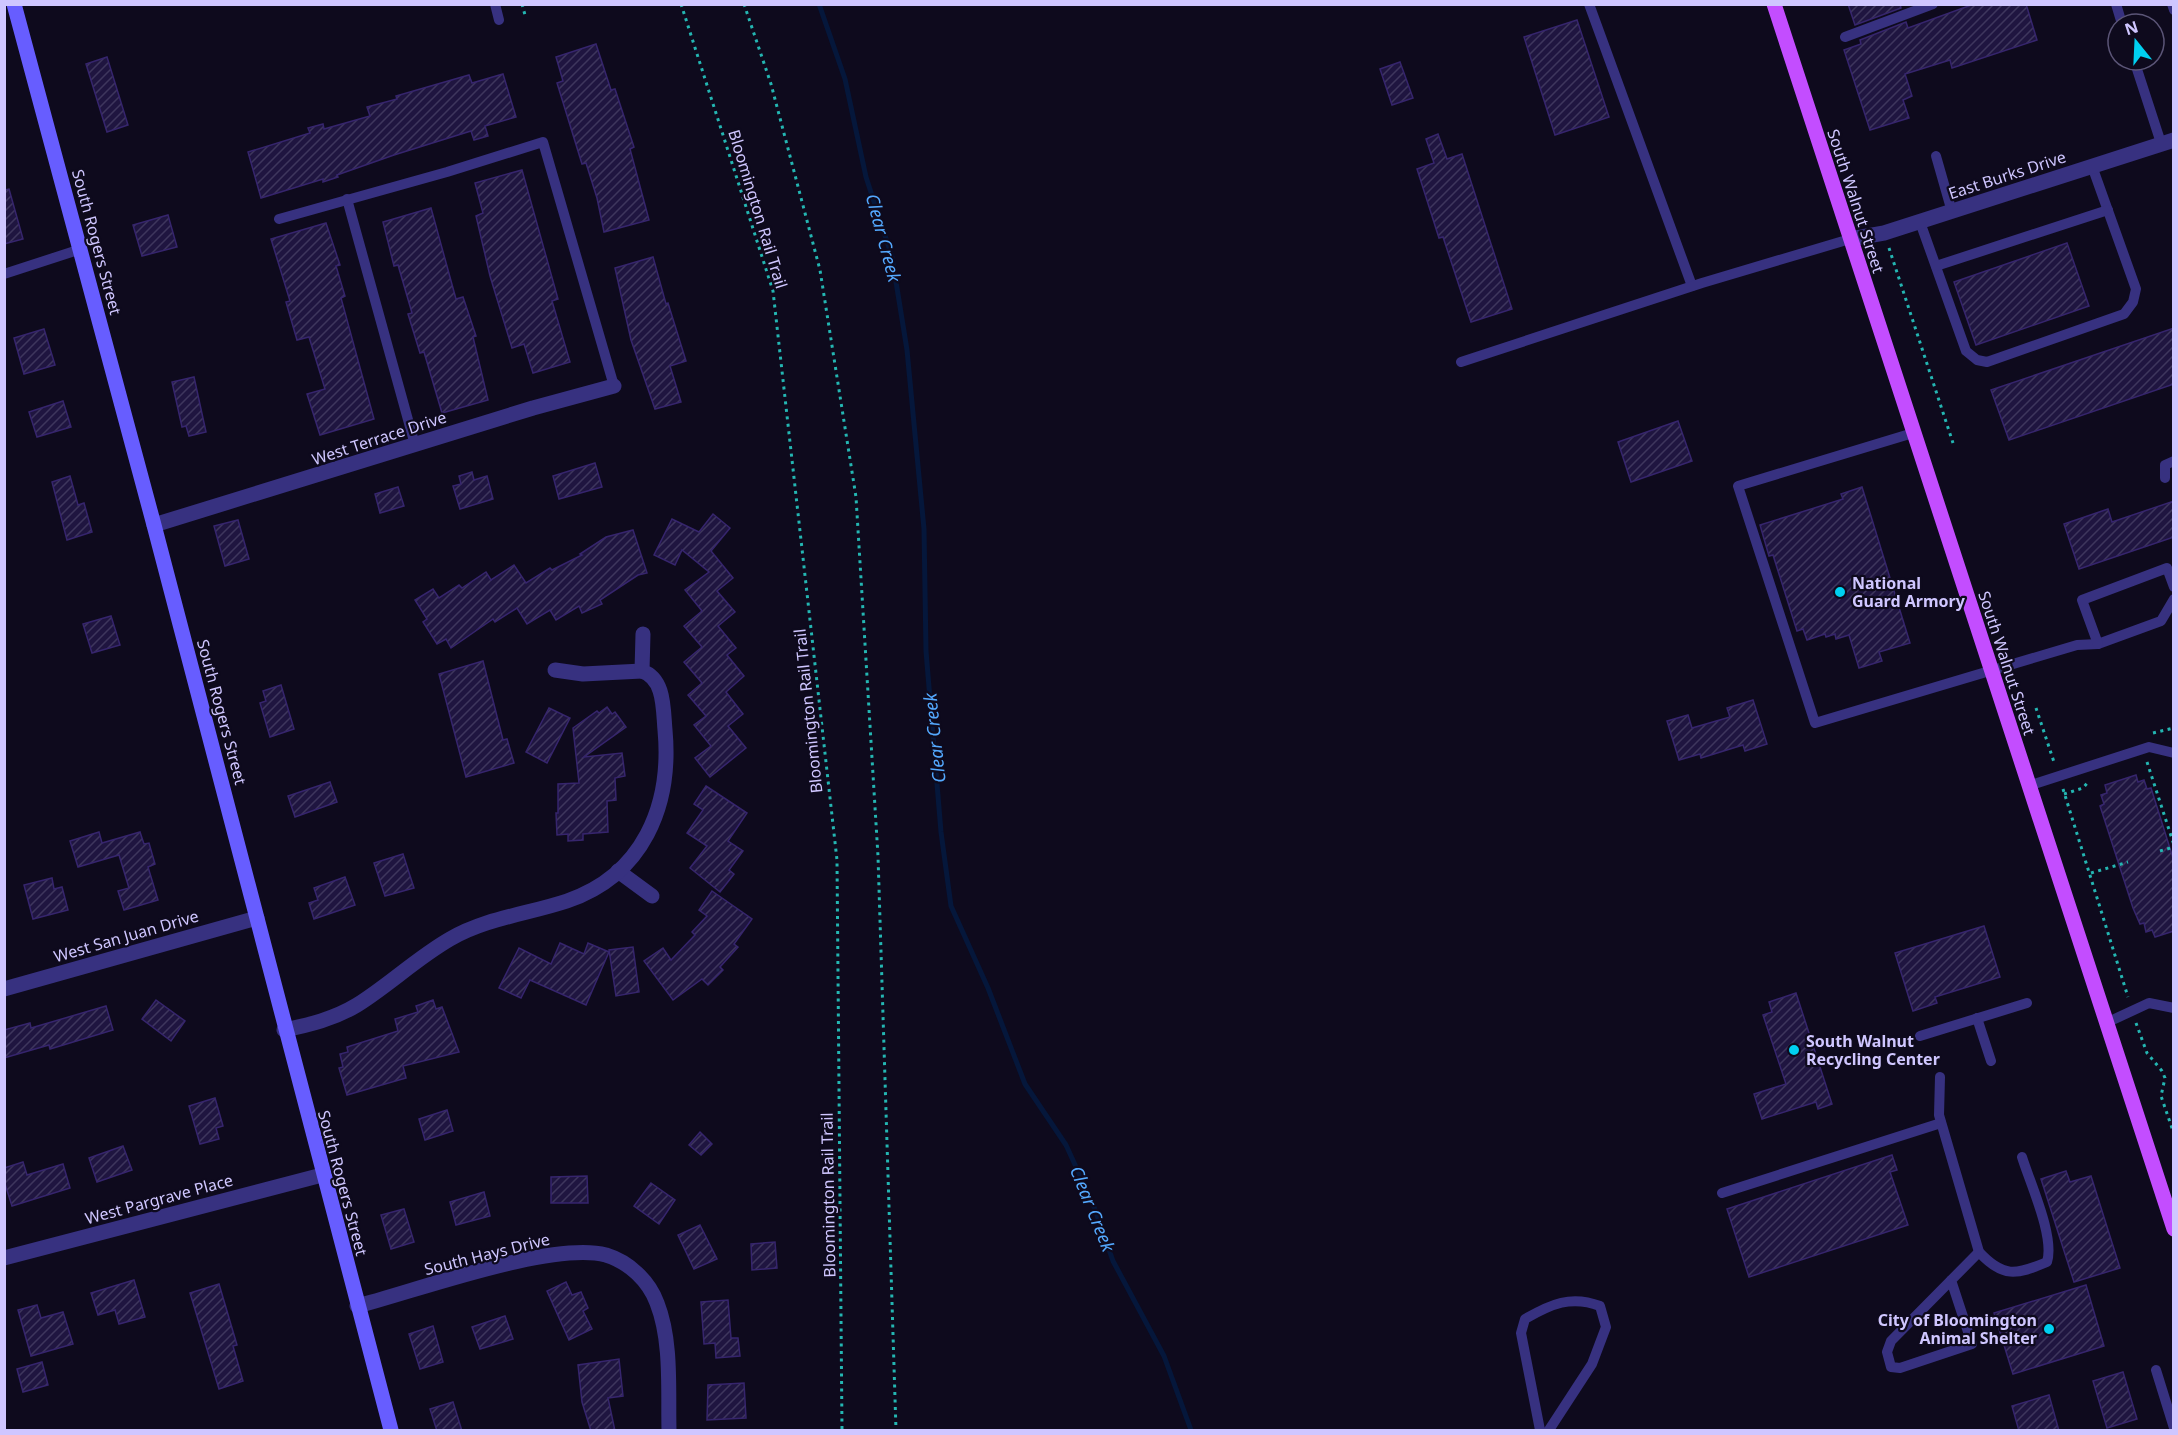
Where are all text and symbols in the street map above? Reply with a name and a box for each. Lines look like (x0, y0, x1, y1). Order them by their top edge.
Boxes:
north arrow (2106, 12, 2166, 72)
text: N (2122, 15, 2141, 40)
street label: South Walnut Street (1822, 126, 1890, 276)
street label: Bloomington Rail Trail (723, 127, 793, 291)
street label: East Burks Drive (1945, 146, 2069, 204)
street label: South Rogers Street (67, 167, 127, 317)
water label: Clear Creek (861, 191, 908, 286)
street label: West Terrace Drive (309, 406, 449, 470)
place label: National Guard Armory (1852, 572, 1966, 612)
marker: National Guard Armory (1833, 585, 1847, 599)
street label: South Walnut Street (1973, 588, 2041, 738)
street label: Bloomington Rail Trail (788, 628, 828, 794)
street label: South Rogers Street (192, 637, 252, 787)
water label: Clear Creek (917, 691, 951, 784)
street label: West San Juan Drive (51, 905, 201, 967)
place label: South Walnut Recycling Center (1806, 1030, 1940, 1070)
marker: South Walnut Recycling Center (1787, 1043, 1801, 1057)
street label: South Rogers Street (313, 1108, 373, 1258)
street label: Bloomington Rail Trail (816, 1112, 840, 1278)
water label: Clear Creek (1065, 1162, 1121, 1256)
street label: West Pargrave Place (83, 1169, 235, 1229)
street label: South Hays Drive (422, 1228, 552, 1280)
place label: City of Bloomington Animal Shelter (1878, 1309, 2037, 1349)
marker: City of Bloomington Animal Shelter (2042, 1322, 2056, 1336)

